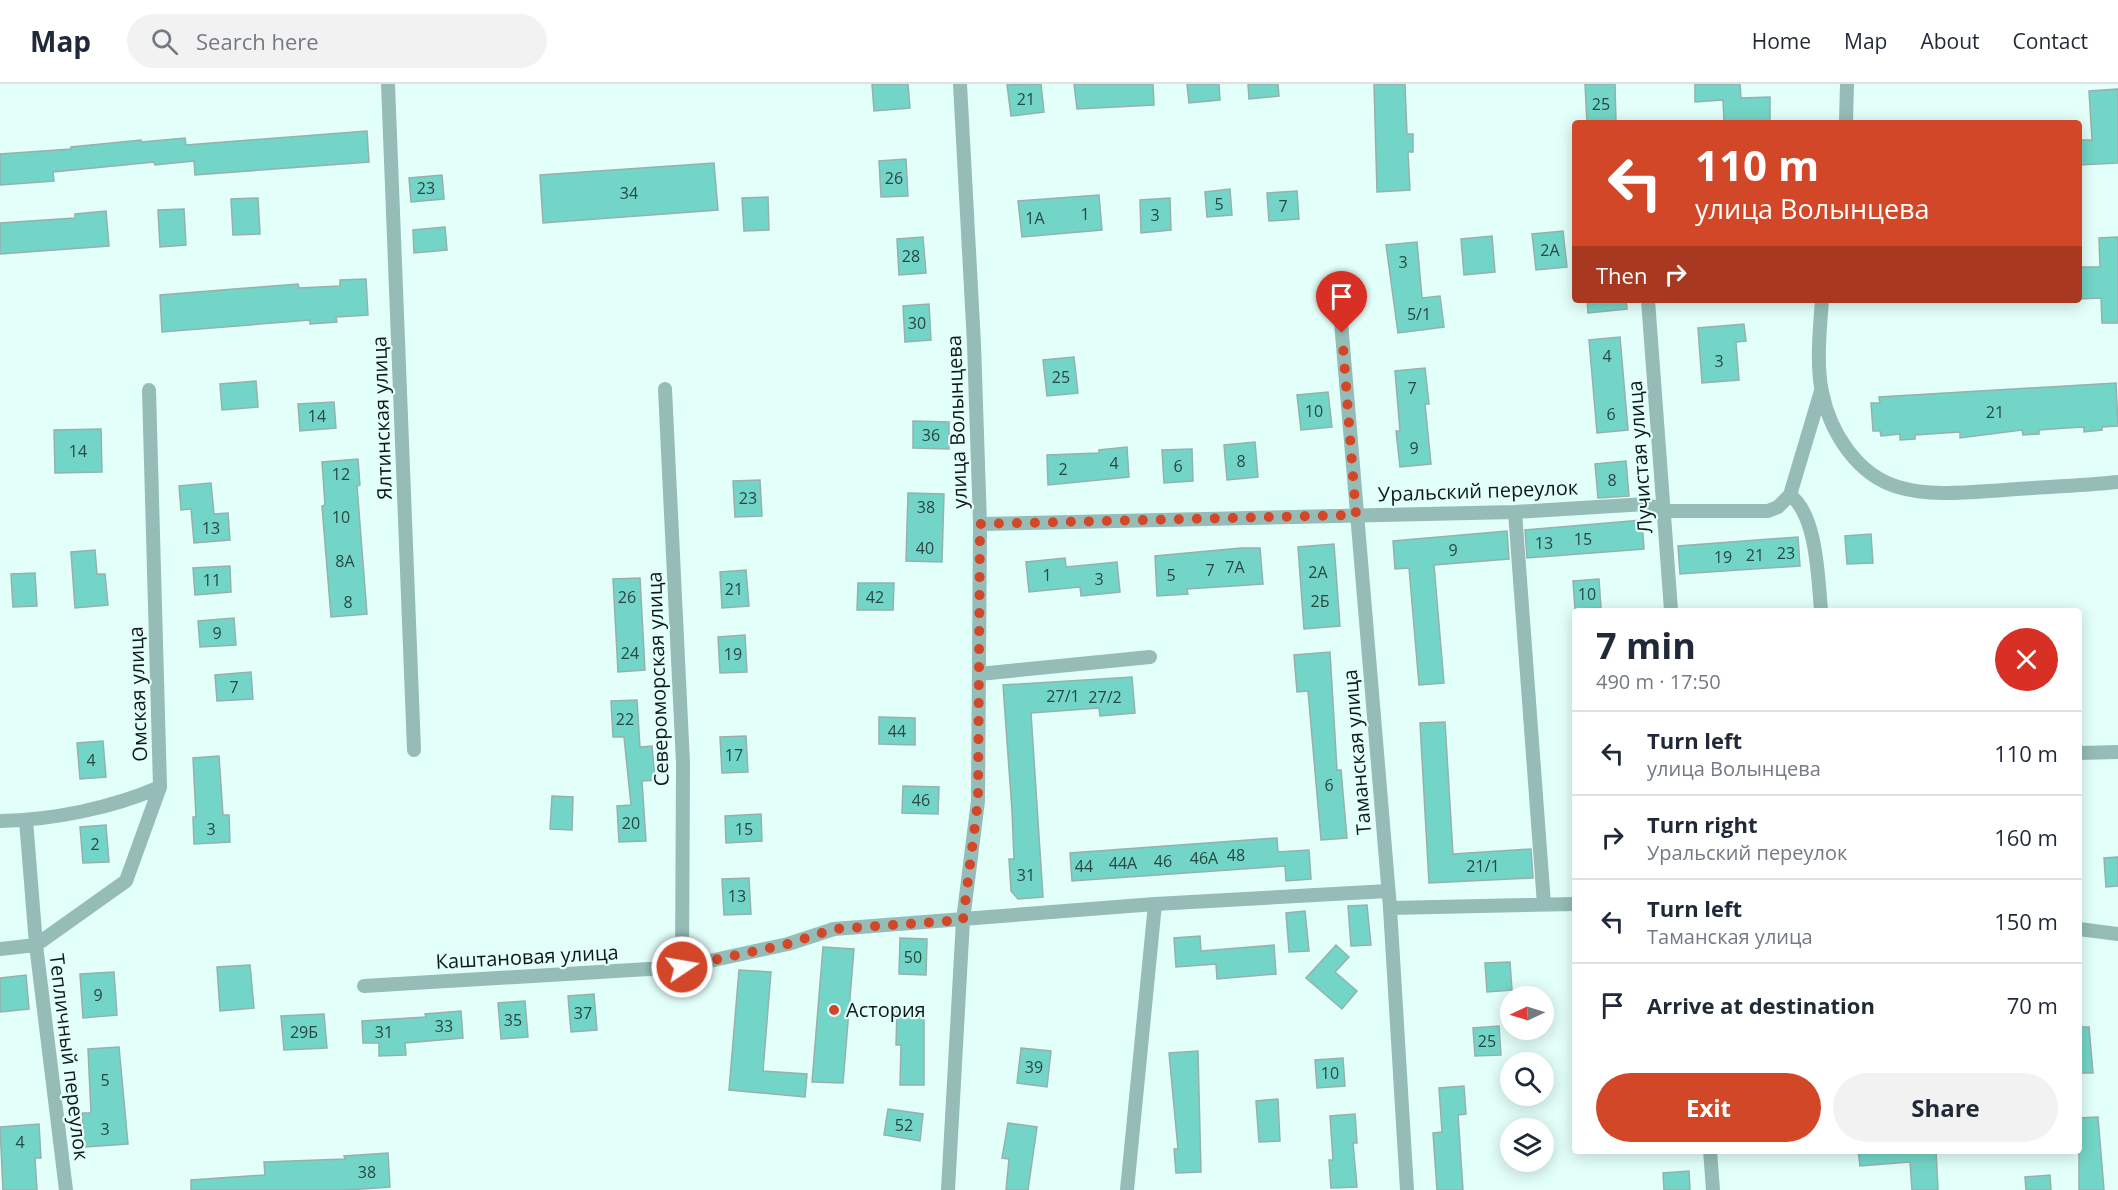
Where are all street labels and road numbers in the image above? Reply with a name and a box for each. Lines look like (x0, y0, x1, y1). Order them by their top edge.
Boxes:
street label: улица Волынцева (940, 335, 973, 509)
street label: Ялтинская улица (365, 336, 398, 500)
street label: Лучистая улица (1621, 380, 1658, 534)
street label: Уральский переулок (1377, 473, 1579, 507)
street label: Североморская улица (640, 571, 675, 787)
street label: Омская улица (122, 626, 153, 762)
street label: Таманская улица (1336, 668, 1377, 836)
street label: Каштановая улица (435, 938, 619, 975)
street label: Тепличный переулок (43, 952, 96, 1162)

